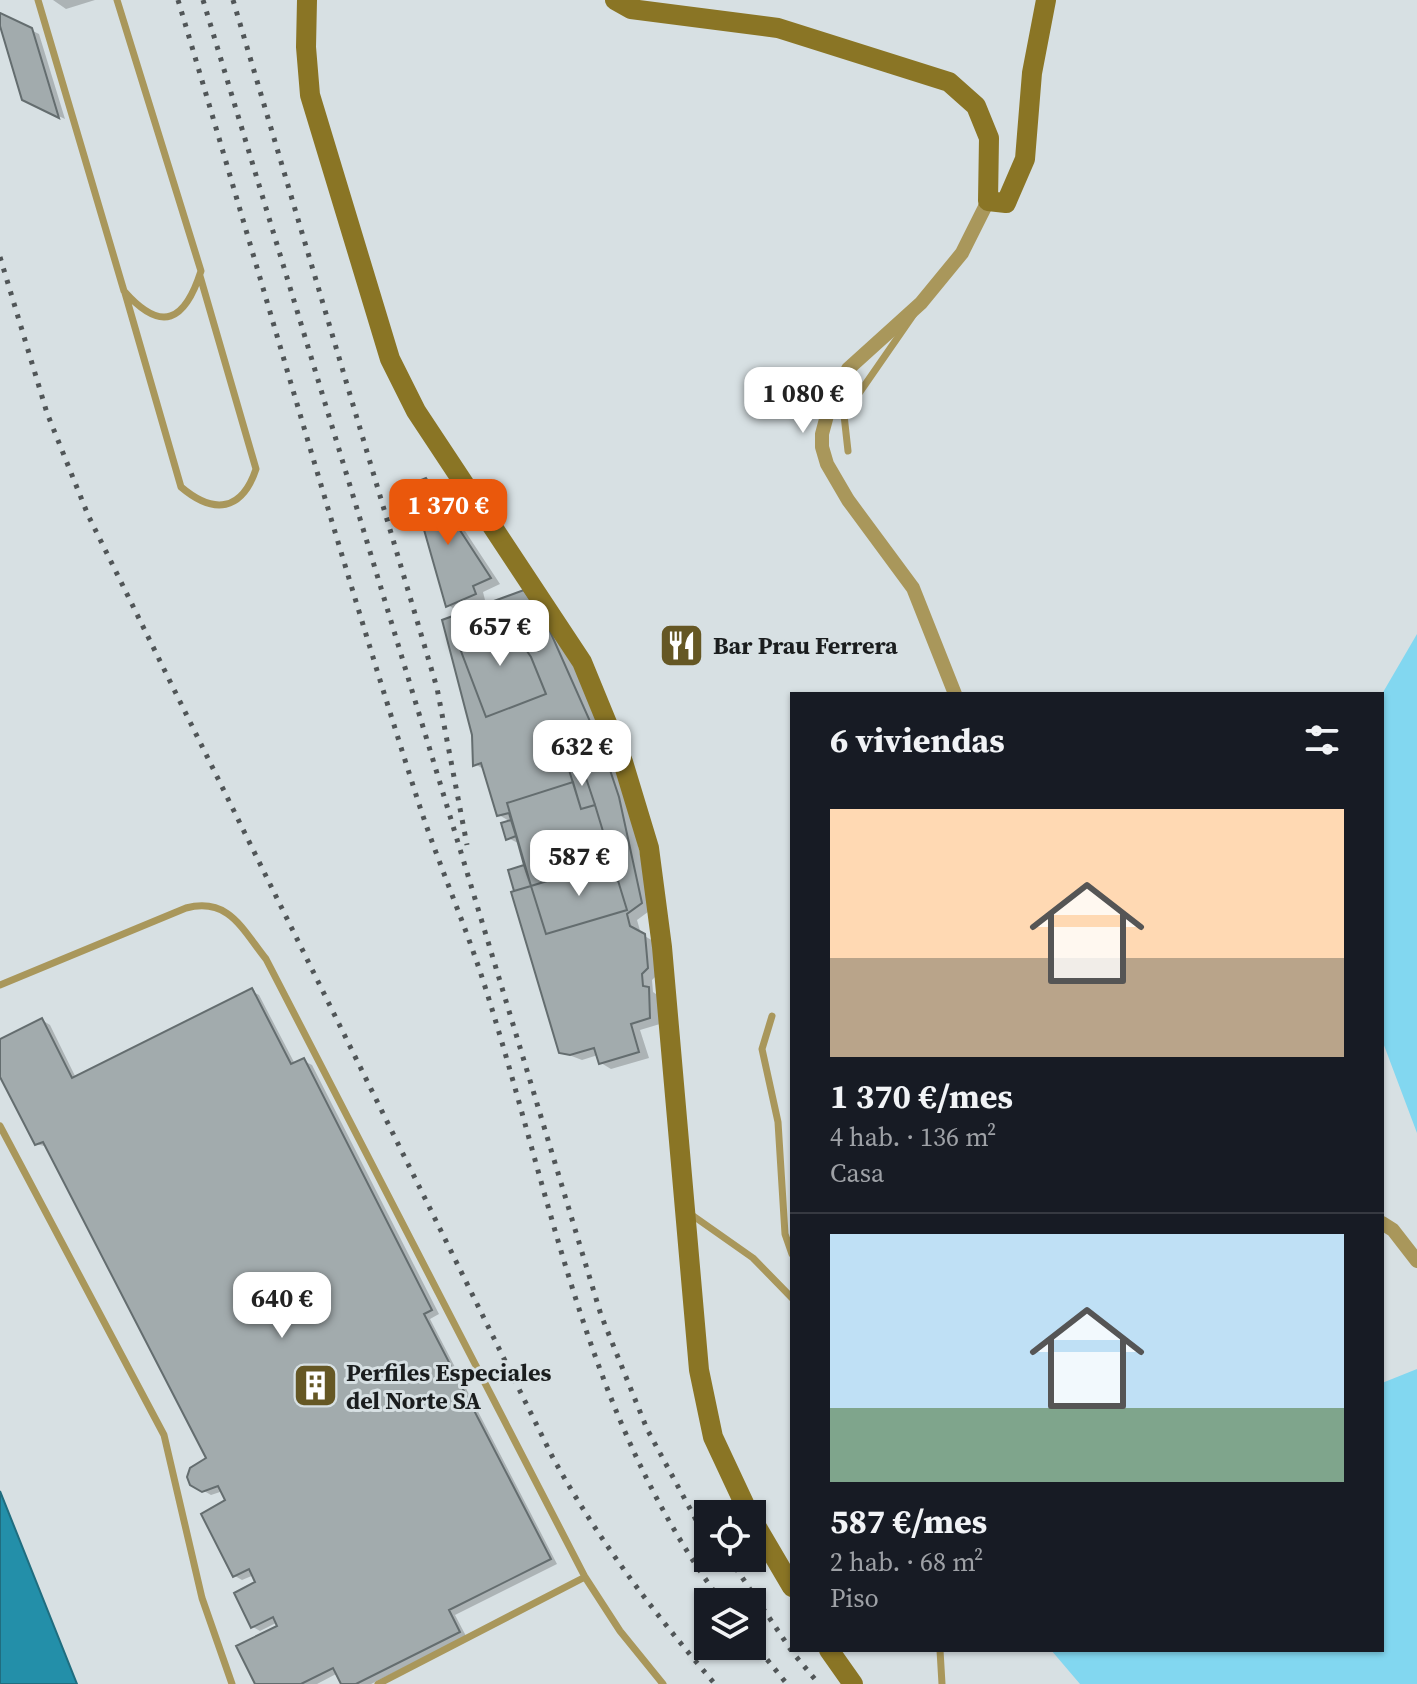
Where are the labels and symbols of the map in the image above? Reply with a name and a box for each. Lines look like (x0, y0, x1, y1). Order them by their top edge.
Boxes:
pin: 1 080 € (729, 367, 877, 435)
pin: 1 370 € (374, 479, 522, 547)
pin: 657 € (444, 600, 556, 668)
restaurant icon: Bar Prau Ferrera (658, 621, 706, 669)
place label: Bar Prau Ferrera (713, 629, 898, 662)
pin: 632 € (526, 720, 638, 788)
pin: 587 € (523, 830, 635, 898)
pin: 640 € (226, 1272, 338, 1340)
place label: Perfiles Especiales del Norte SA (346, 1356, 551, 1417)
building icon: Perfiles Especiales del Norte SA (291, 1362, 339, 1410)

